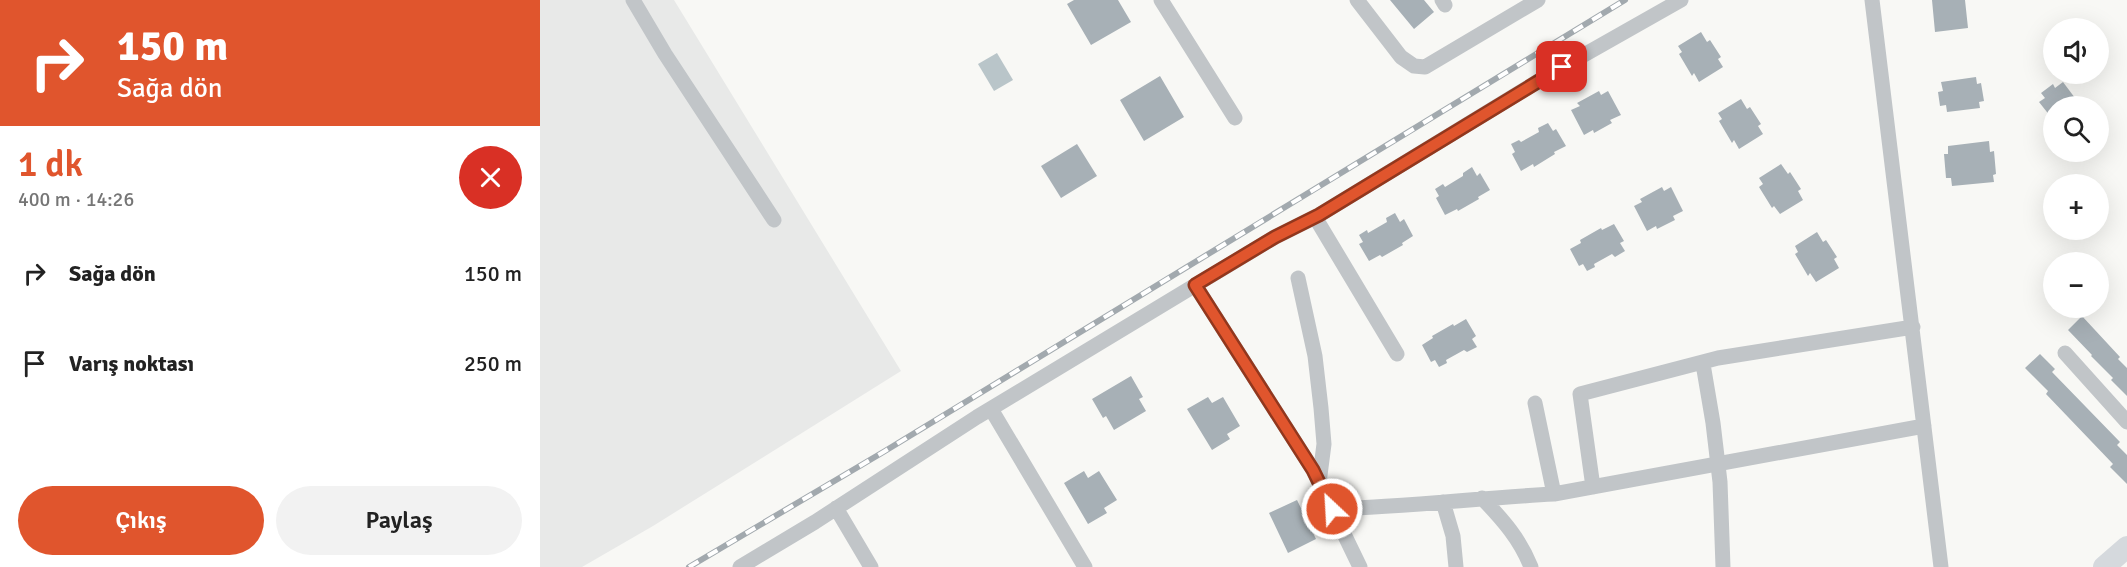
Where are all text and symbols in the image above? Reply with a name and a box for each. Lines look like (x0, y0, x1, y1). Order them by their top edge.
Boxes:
map controls (2043, 18, 2109, 318)
button: sound (2043, 18, 2109, 84)
text: 150 m (117, 21, 228, 72)
icon: right (18, 24, 96, 102)
pin (1536, 41, 1587, 92)
icon: arrive (1545, 50, 1578, 83)
text: Sağa dön (117, 72, 223, 105)
button: search (2043, 96, 2109, 162)
text: 1 dk (18, 142, 83, 187)
button: close (459, 146, 522, 209)
button: + (2043, 174, 2109, 240)
text: 400 m · 14:26 (18, 187, 134, 212)
button: − (2043, 252, 2109, 318)
icon: right (18, 257, 51, 290)
text: Sağa dön (69, 260, 156, 287)
text: 150 m (464, 260, 522, 287)
icon: arrive (18, 347, 51, 380)
text: Varış noktası (69, 350, 194, 377)
text: 250 m (464, 350, 522, 377)
position arrow (1300, 477, 1364, 541)
button: Çıkış (18, 486, 264, 555)
button: Paylaş (276, 486, 522, 555)

